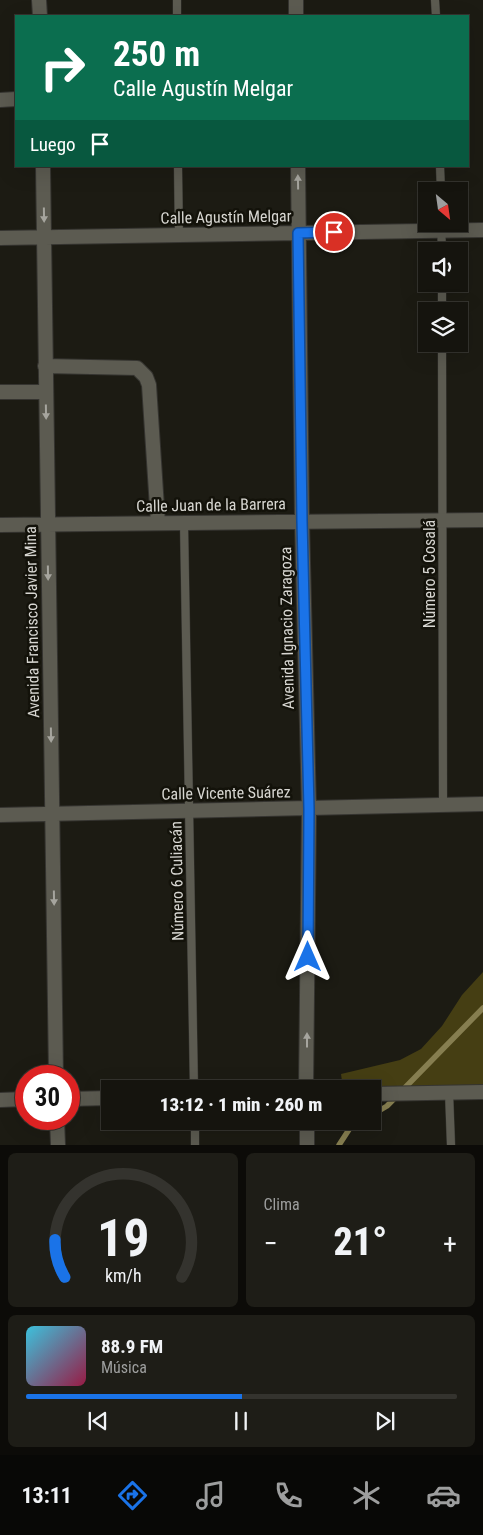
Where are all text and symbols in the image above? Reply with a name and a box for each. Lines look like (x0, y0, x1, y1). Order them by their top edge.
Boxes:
text: 250 m (113, 34, 200, 75)
icon: right (30, 35, 95, 100)
text: Calle Agustín Melgar (113, 76, 293, 101)
icon: arrive (86, 130, 114, 158)
text: Luego (30, 133, 76, 156)
one-way arrow (294, 174, 302, 190)
north arrow (418, 182, 468, 232)
map controls (418, 182, 468, 352)
street label: Calle Agustín Melgar (160, 206, 292, 228)
one-way arrow (40, 207, 48, 223)
pin (313, 211, 355, 253)
icon: arrive (320, 218, 348, 246)
button: sound (418, 242, 468, 292)
button: layers (418, 302, 468, 352)
one-way arrow (42, 405, 50, 421)
street label: Calle Juan de la Barrera (136, 494, 286, 516)
street label: Número 5 Cosalá (420, 520, 439, 628)
street label: Avenida Francisco Javier Mina (21, 526, 43, 718)
street label: Avenida Ignacio Zaragoza (276, 547, 298, 709)
one-way arrow (45, 565, 53, 581)
one-way arrow (47, 728, 55, 744)
street label: Calle Vicente Suárez (161, 782, 291, 804)
street label: Número 6 Culiacán (166, 821, 188, 941)
one-way arrow (50, 890, 58, 906)
position arrow (281, 930, 333, 982)
one-way arrow (303, 1032, 311, 1048)
speed limit sign: 30 (15, 1065, 80, 1130)
text: 13:12 · 1 min · 260 m (160, 1093, 322, 1116)
text: Clima (264, 1195, 300, 1214)
text: 19 (96, 1208, 149, 1269)
text: 21° (334, 1220, 387, 1264)
text: − (264, 1227, 278, 1260)
text: + (443, 1227, 457, 1260)
text: km/h (104, 1265, 141, 1286)
text: 88.9 FM (101, 1335, 163, 1358)
text: Música (101, 1358, 147, 1377)
icon: previous (84, 1407, 112, 1435)
icon: pause (227, 1407, 255, 1435)
icon: next (371, 1407, 399, 1435)
icon: directions (115, 1478, 150, 1513)
icon: music (193, 1478, 228, 1513)
icon: phone (271, 1478, 306, 1513)
icon: climate (349, 1478, 384, 1513)
icon: car (426, 1478, 461, 1513)
text: 13:11 (21, 1483, 72, 1508)

